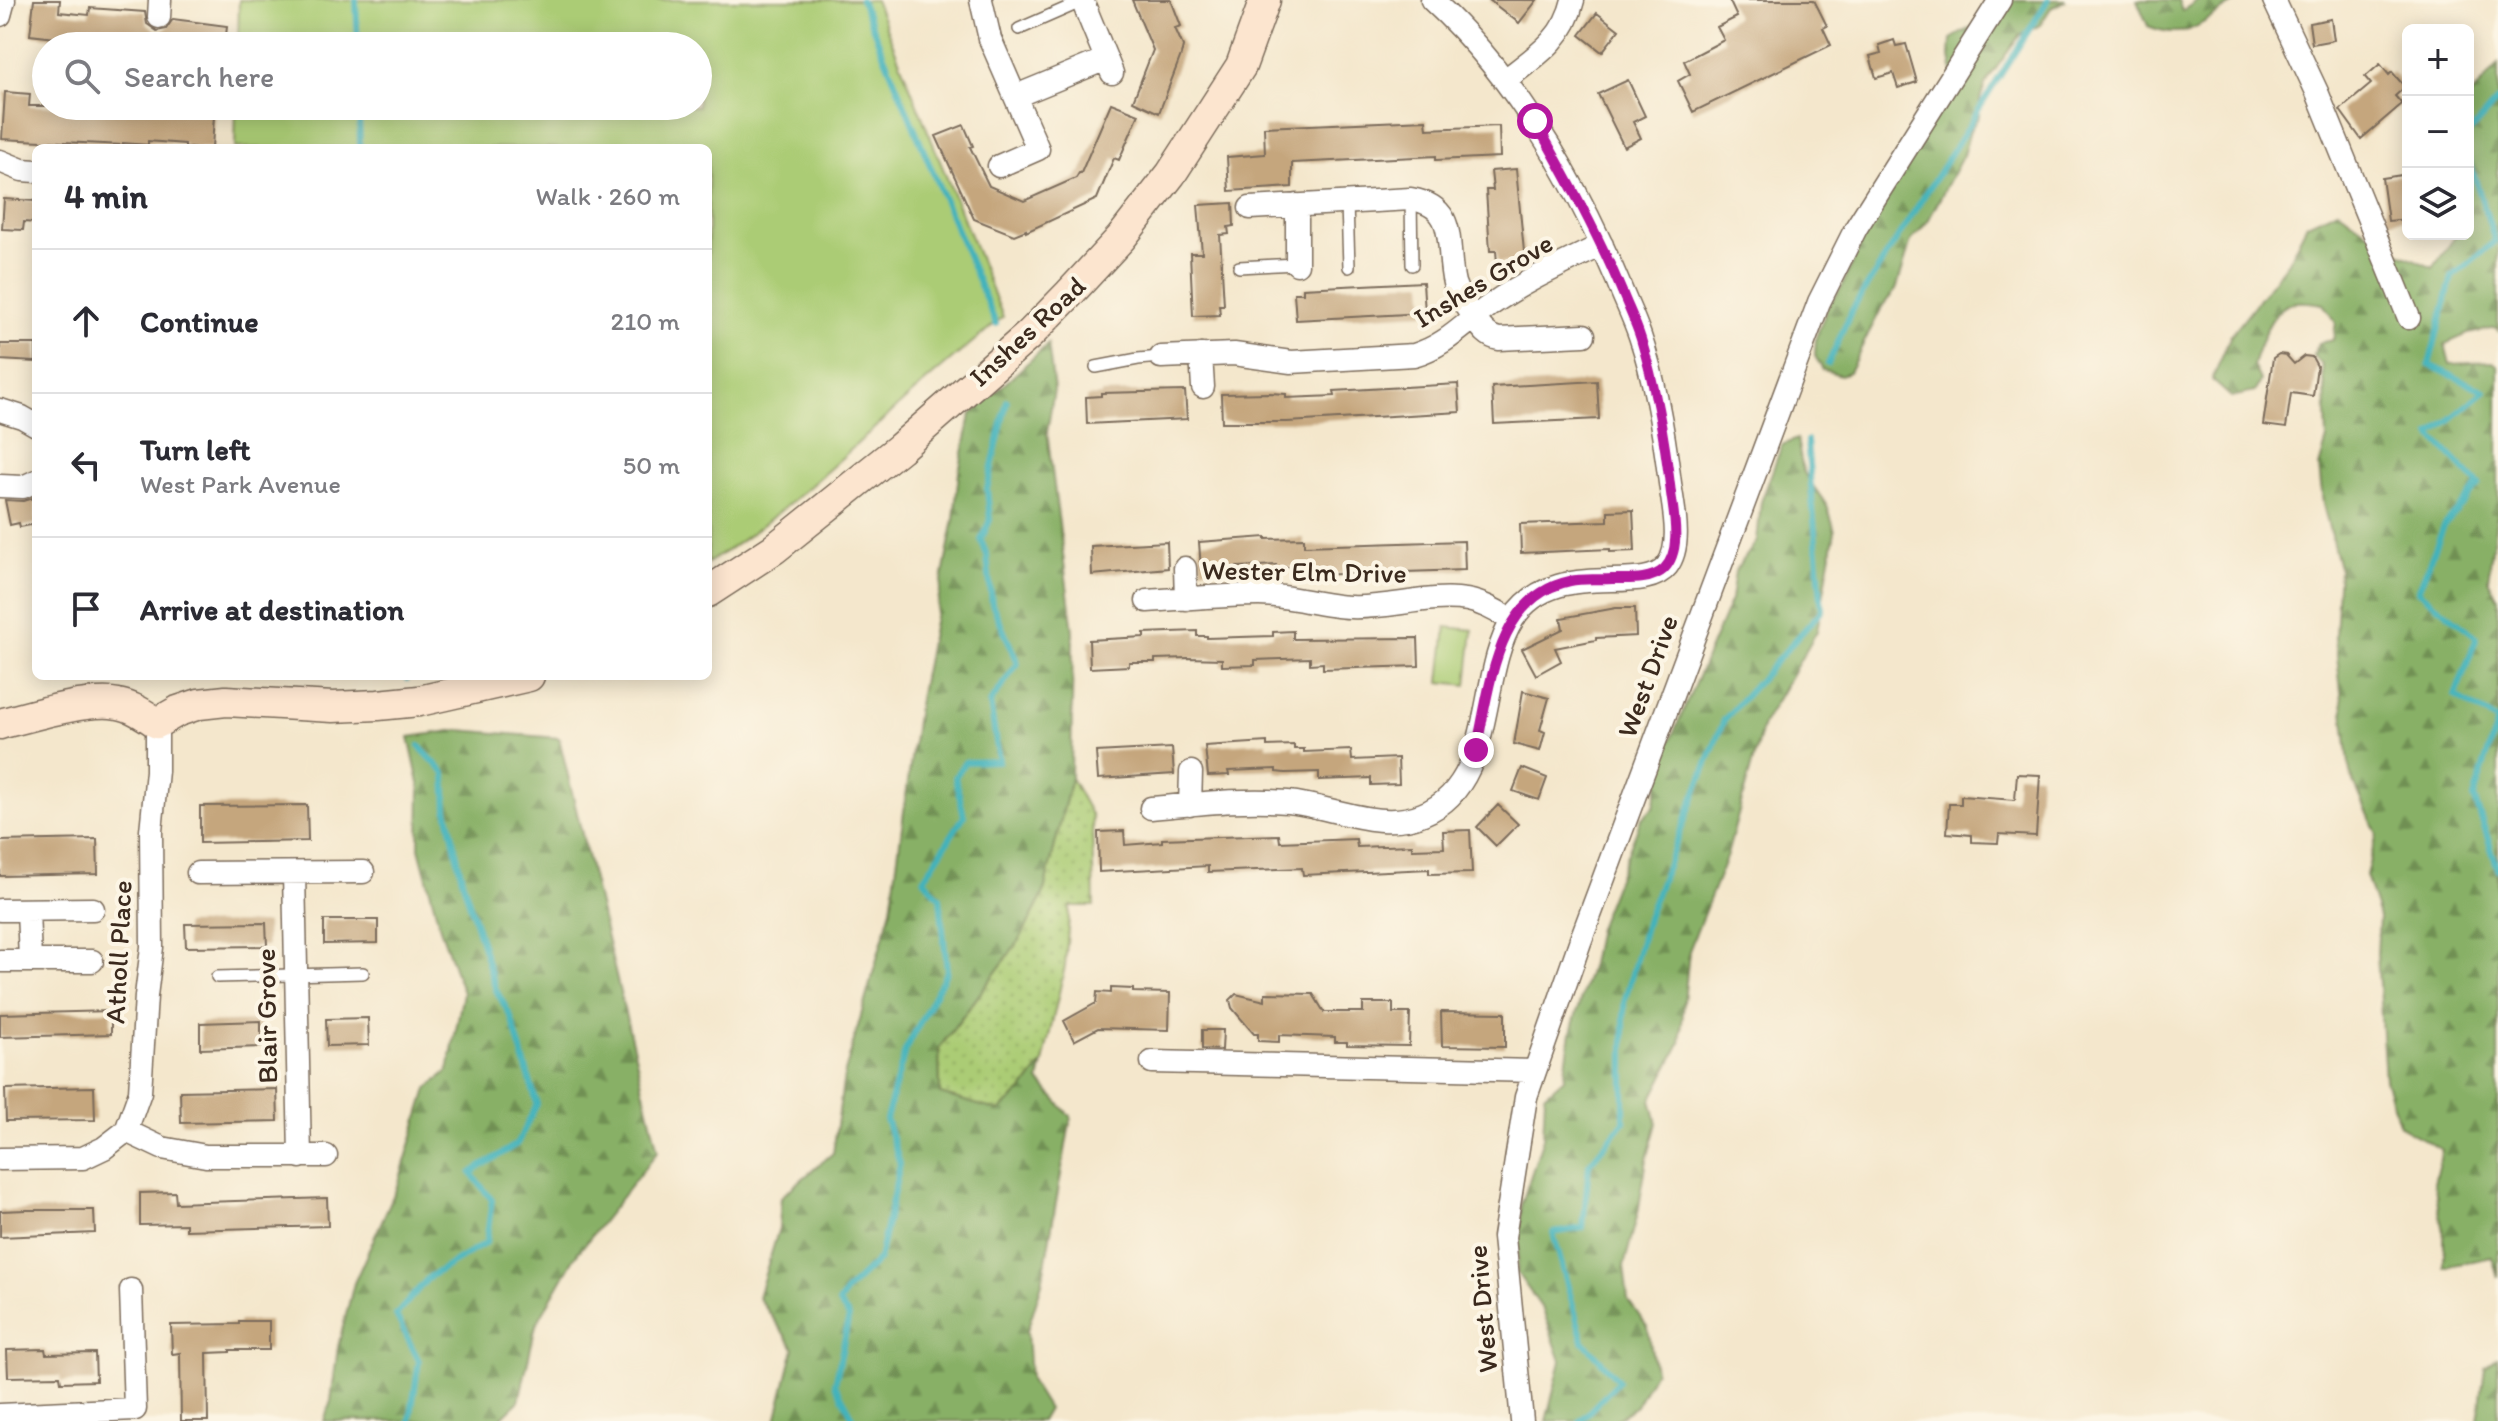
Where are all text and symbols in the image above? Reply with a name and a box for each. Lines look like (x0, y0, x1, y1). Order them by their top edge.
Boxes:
map controls (2402, 24, 2474, 240)
button: + (2402, 24, 2474, 96)
search box (32, 32, 712, 120)
icon: search (60, 54, 104, 98)
text: Search here (124, 58, 274, 95)
button: − (2402, 96, 2474, 168)
route start (1517, 103, 1553, 139)
button: layers (2402, 168, 2474, 240)
text: 4 min (64, 176, 148, 217)
text: Walk · 260 m (535, 180, 680, 212)
street label: Inshes Grove (1407, 225, 1559, 335)
street label: Inshes Road (962, 269, 1092, 393)
icon: ahead (64, 299, 108, 343)
text: Continue (140, 303, 259, 340)
text: 210 m (611, 305, 680, 337)
text: Turn left (140, 431, 251, 468)
icon: left (64, 443, 108, 487)
text: 50 m (623, 449, 680, 481)
text: West Park Avenue (140, 468, 341, 500)
street label: Wester Elm Drive (1201, 552, 1407, 590)
icon: arrive (64, 587, 108, 631)
text: Arrive at destination (140, 591, 404, 628)
street label: West Drive (1609, 610, 1685, 742)
route end (1458, 732, 1494, 768)
street label: Atholl Place (97, 879, 139, 1025)
street label: Blair Grove (248, 948, 284, 1084)
street label: West Drive (1459, 1244, 1505, 1374)

